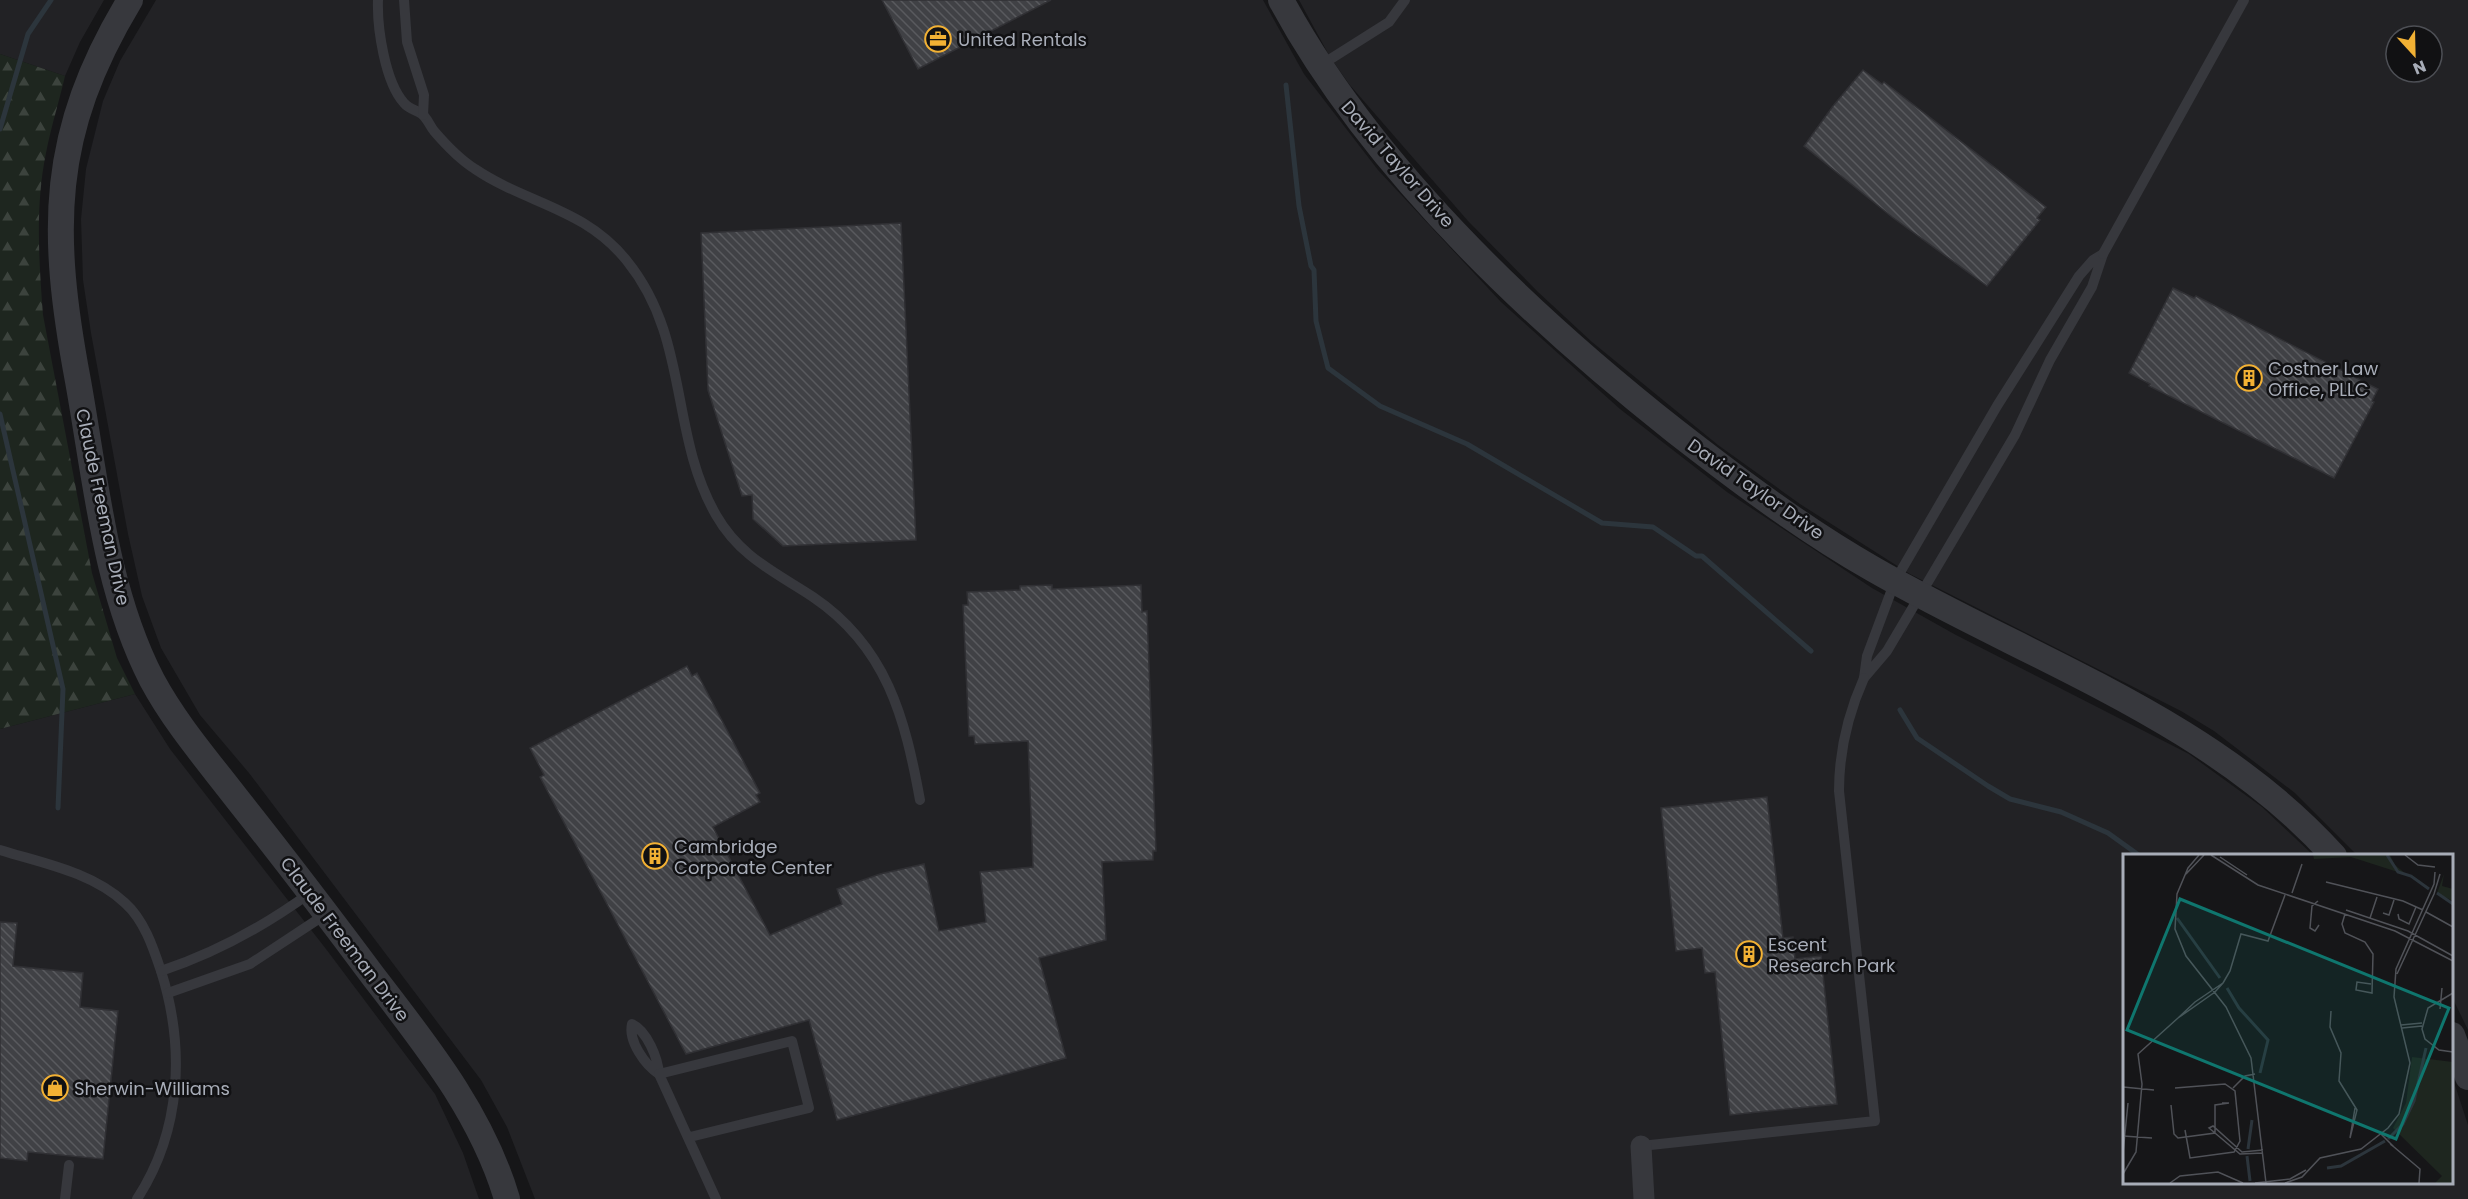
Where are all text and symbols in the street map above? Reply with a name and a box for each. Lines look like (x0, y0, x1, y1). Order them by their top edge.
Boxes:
office icon: United Rentals (923, 24, 953, 54)
north arrow (2384, 24, 2444, 84)
place label: United Rentals (958, 27, 1087, 52)
text: N (2410, 55, 2429, 80)
street label: David Taylor Drive (1336, 95, 1460, 233)
place label: Costner Law Office, PLLC (2268, 356, 2379, 402)
building icon: Costner Law Office, PLLC (2234, 363, 2264, 393)
street label: Claude Freeman Drive (70, 406, 136, 608)
street label: David Taylor Drive (1683, 433, 1829, 545)
place label: Cambridge Corporate Center (674, 834, 833, 880)
building icon: Cambridge Corporate Center (640, 841, 670, 871)
street label: Claude Freeman Drive (275, 851, 415, 1027)
inset map (2123, 854, 2453, 1184)
place label: Escent Research Park (1768, 932, 1896, 978)
building icon: Escent Research Park (1734, 939, 1764, 969)
shop icon: Sherwin-Williams (40, 1073, 70, 1103)
place label: Sherwin-Williams (74, 1076, 230, 1101)

